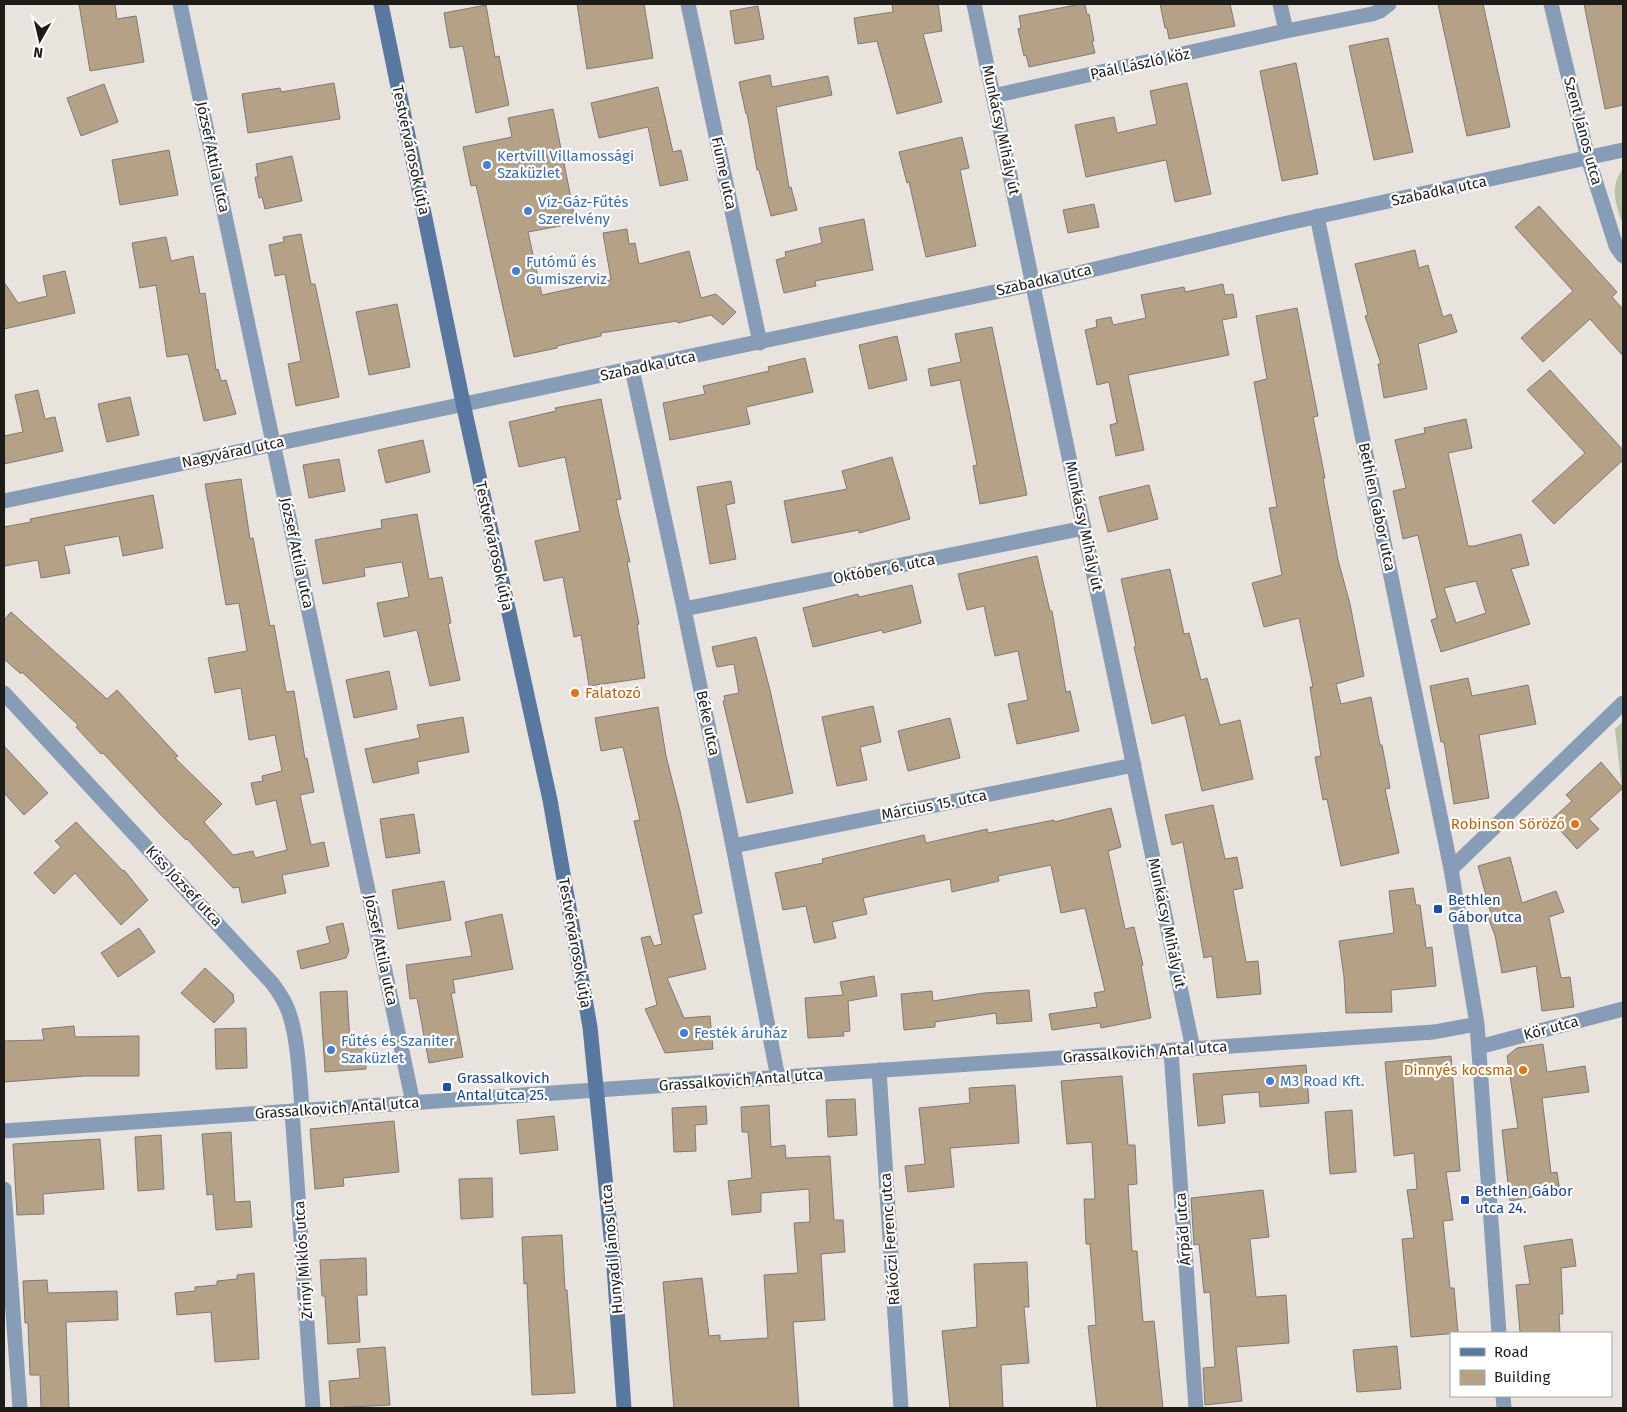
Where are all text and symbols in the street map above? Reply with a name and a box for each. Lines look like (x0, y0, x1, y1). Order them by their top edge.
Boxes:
north arrow (15, 15, 65, 65)
text: N (32, 43, 44, 61)
street label: Paál László köz (1089, 45, 1192, 83)
street label: Munkácsy Mihály út (978, 63, 1024, 197)
street label: Szent János utca (1560, 75, 1606, 187)
street label: Testvérvárosok útja (388, 84, 434, 216)
street label: József Attila utca (192, 100, 234, 214)
street label: Fiume utca (708, 135, 740, 211)
place label: Kertvill Villamossági Szaküzlet (497, 147, 634, 182)
marker: Kertvill Villamossági Szaküzlet (481, 159, 493, 171)
street label: Szabadka utca (1390, 172, 1488, 210)
place label: Víz-Gáz-Fűtés Szerelvény (538, 193, 628, 228)
marker: Víz-Gáz-Fűtés Szerelvény (522, 205, 534, 217)
place label: Futómű és Gumiszerviz (526, 253, 607, 288)
street label: Szabadka utca (995, 260, 1093, 300)
marker: Futómű és Gumiszerviz (510, 265, 522, 277)
street label: Szabadka utca (599, 347, 697, 385)
street label: Nagyvárad utca (180, 432, 286, 472)
street label: Bethlen Gábor utca (1355, 441, 1399, 573)
street label: Munkácsy Mihály út (1061, 459, 1107, 593)
street label: Testvérvárosok útja (471, 480, 517, 612)
street label: József Attila utca (276, 496, 318, 610)
street label: Október 6. utca (831, 550, 937, 588)
place label: Falatozó (585, 684, 641, 702)
marker: Falatozó (569, 687, 581, 699)
street label: Béke utca (692, 689, 724, 757)
street label: Március 15. utca (880, 786, 988, 824)
place label: Robinson Söröző (1451, 815, 1565, 833)
marker: Robinson Söröző (1569, 818, 1581, 830)
street label: Kiss József utca (142, 842, 226, 930)
street label: Munkácsy Mihály út (1144, 856, 1190, 990)
street label: Testvérvárosok útja (555, 876, 595, 1010)
place label: Bethlen Gábor utca (1448, 891, 1522, 926)
street label: József Attila utca (360, 893, 402, 1007)
marker: Bethlen Gábor utca (1432, 903, 1444, 915)
street label: Kör utca (1521, 1012, 1581, 1044)
place label: Festék áruház (694, 1024, 788, 1042)
marker: Festék áruház (678, 1027, 690, 1039)
place label: Fűtés és Szaniter Szaküzlet (341, 1032, 455, 1067)
street label: Grassalkovich Antal utca (1062, 1037, 1228, 1067)
marker: Fűtés és Szaniter Szaküzlet (325, 1044, 337, 1056)
place label: Dinnyés kocsma (1404, 1061, 1513, 1079)
marker: Dinnyés kocsma (1517, 1064, 1529, 1076)
street label: Grassalkovich Antal utca (658, 1065, 824, 1095)
place label: Grassalkovich Antal utca 25. (457, 1069, 550, 1104)
place label: M3 Road Kft. (1280, 1072, 1364, 1090)
marker: M3 Road Kft. (1264, 1075, 1276, 1087)
marker: Grassalkovich Antal utca 25. (441, 1081, 453, 1093)
street label: Grassalkovich Antal utca (254, 1093, 420, 1123)
street label: Rákóczi Ferenc utca (876, 1172, 904, 1306)
place label: Bethlen Gábor utca 24. (1475, 1182, 1573, 1217)
street label: Hunyadi János utca (597, 1183, 627, 1315)
street label: Árpád utca (1171, 1192, 1195, 1266)
marker: Bethlen Gábor utca 24. (1459, 1194, 1471, 1206)
street label: Zrínyi Miklós utca (290, 1200, 316, 1320)
legend (1450, 1332, 1612, 1397)
text: Road (1494, 1343, 1529, 1361)
text: Building (1494, 1368, 1550, 1386)

